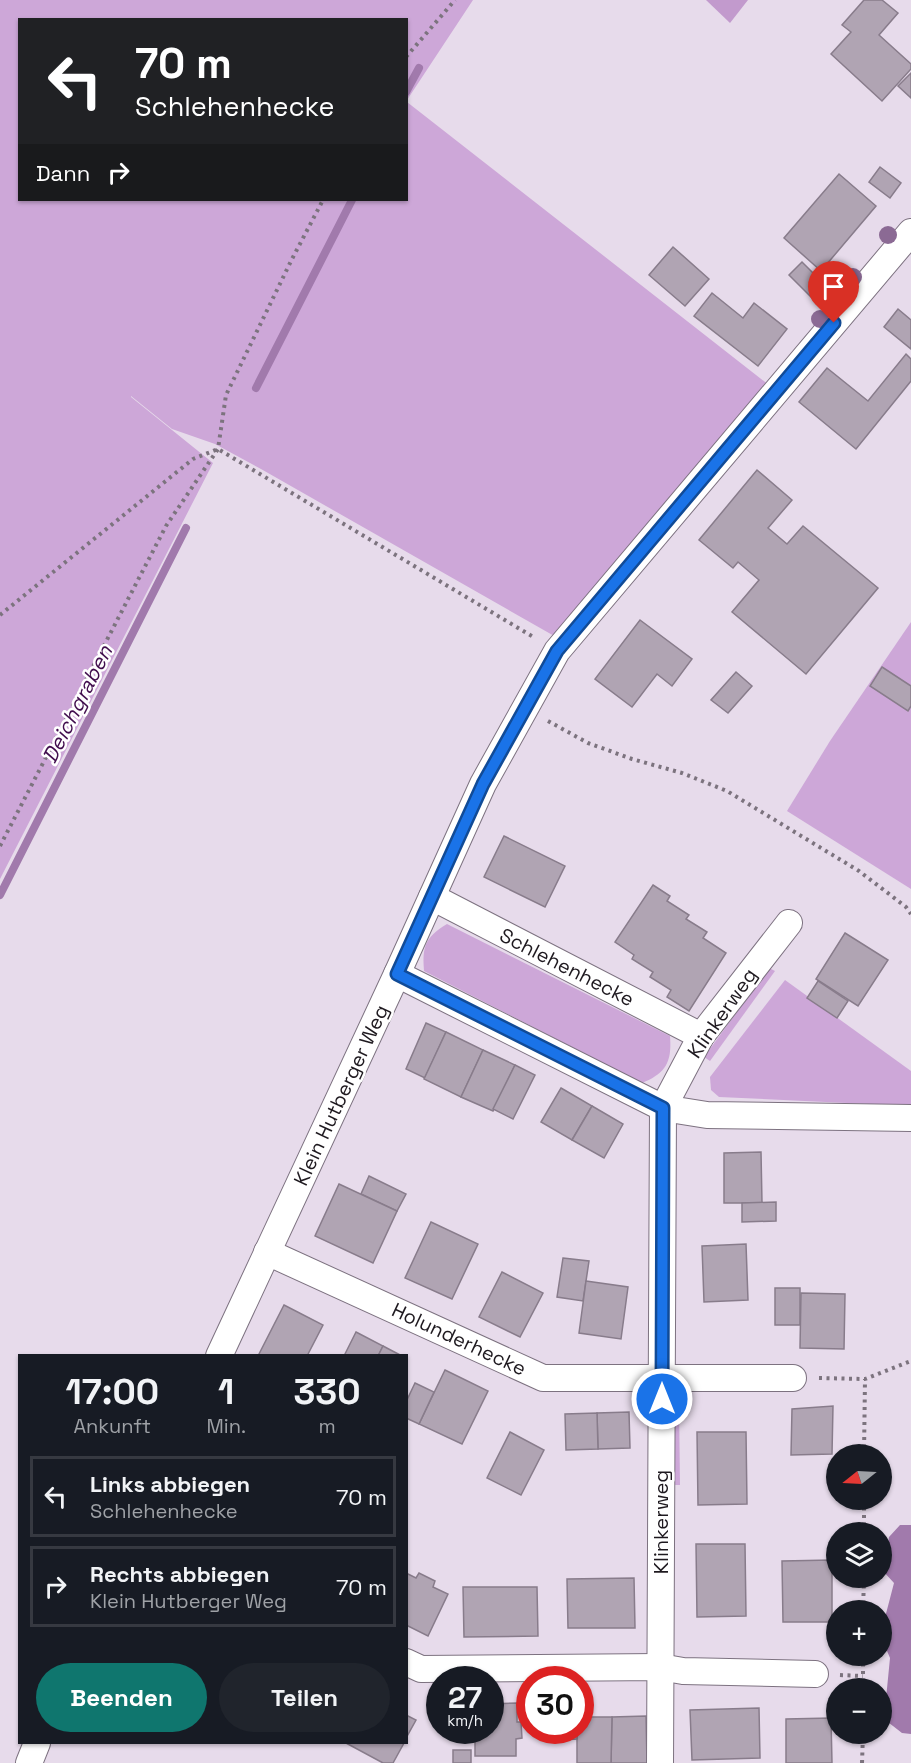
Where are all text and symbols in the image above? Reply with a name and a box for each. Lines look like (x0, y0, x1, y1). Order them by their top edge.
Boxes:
text: 70 m (135, 37, 232, 90)
icon: left (36, 42, 114, 120)
text: Schlehenhecke (135, 89, 334, 124)
icon: right (102, 156, 135, 189)
text: Dann (36, 159, 90, 187)
pin (808, 261, 859, 323)
icon: arrive (817, 270, 850, 303)
water label: Deichgraben (36, 639, 119, 768)
street label: Schlehenhecke (495, 922, 639, 1012)
street label: Klinkerweg (681, 963, 763, 1063)
street label: Klein Hutberger Weg (288, 1000, 394, 1190)
street label: Holunderhecke (388, 1297, 530, 1381)
position arrow (630, 1367, 694, 1431)
text: 17:00 (65, 1369, 159, 1415)
text: 1 (218, 1369, 234, 1415)
text: 330 (293, 1369, 361, 1415)
text: Ankunft (73, 1413, 151, 1439)
text: Min. (206, 1413, 246, 1439)
text: m (318, 1413, 336, 1439)
north arrow (826, 1444, 892, 1510)
map controls (826, 1444, 892, 1744)
text: Links abbiegen (90, 1470, 250, 1498)
street label: Klinkerweg (648, 1470, 674, 1574)
icon: left (39, 1480, 72, 1513)
text: 70 m (336, 1483, 387, 1511)
text: Schlehenhecke (90, 1498, 238, 1524)
button: layers (826, 1522, 892, 1588)
text: Rechts abbiegen (90, 1560, 270, 1588)
icon: right (39, 1570, 72, 1603)
text: 70 m (336, 1573, 387, 1601)
text: Klein Hutberger Weg (90, 1588, 287, 1614)
button: + (826, 1600, 892, 1666)
button: Beenden (36, 1663, 207, 1732)
button: Teilen (219, 1663, 390, 1732)
speed limit sign: 30 (516, 1666, 594, 1744)
text: 27 (448, 1678, 482, 1717)
button: − (826, 1678, 892, 1744)
text: km/h (447, 1711, 483, 1730)

